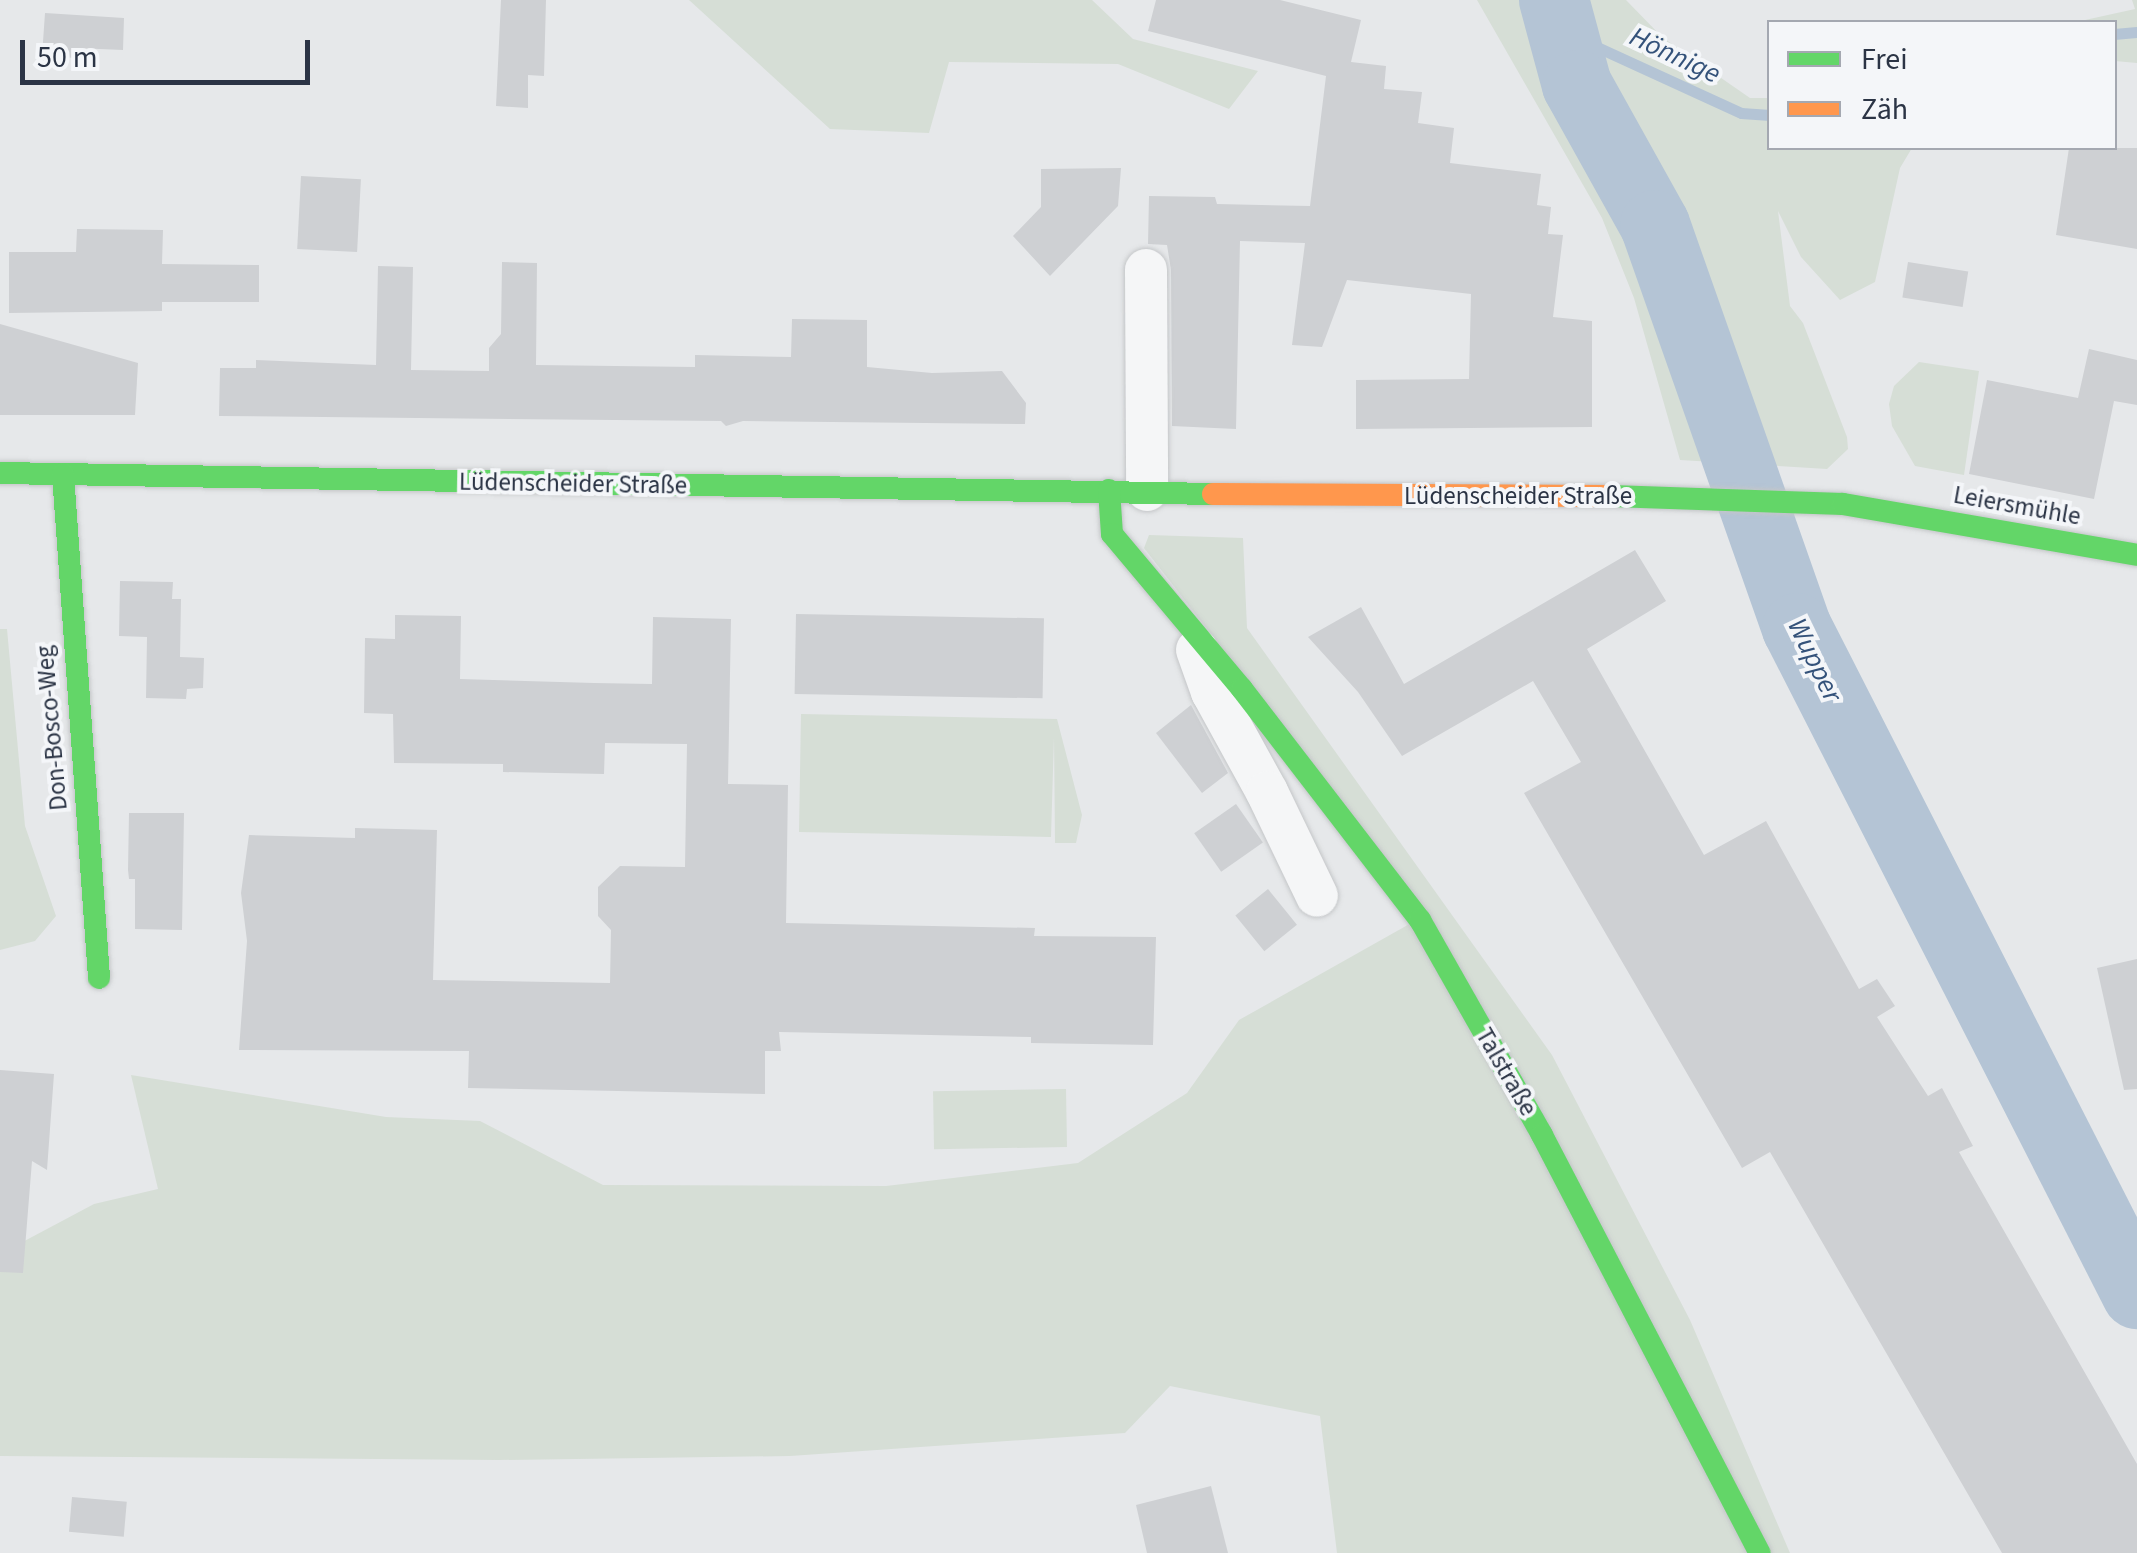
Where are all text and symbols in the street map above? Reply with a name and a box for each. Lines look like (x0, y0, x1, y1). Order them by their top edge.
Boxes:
water label: Hönnige (1624, 19, 1726, 91)
scale bar (25, 20, 315, 82)
legend (1767, 20, 2117, 150)
text: 50 m (37, 36, 98, 79)
text: Frei (1861, 38, 1908, 81)
text: Zäh (1861, 88, 1908, 131)
street label: Lüdenscheider Straße (459, 467, 687, 501)
street label: Leiersmühle (1951, 480, 2083, 532)
street label: Lüdenscheider Straße (1404, 481, 1632, 511)
water label: Wupper (1780, 613, 1850, 707)
street label: Don-Bosco-Weg (30, 644, 74, 812)
street label: Talstraße (1469, 1023, 1543, 1121)

